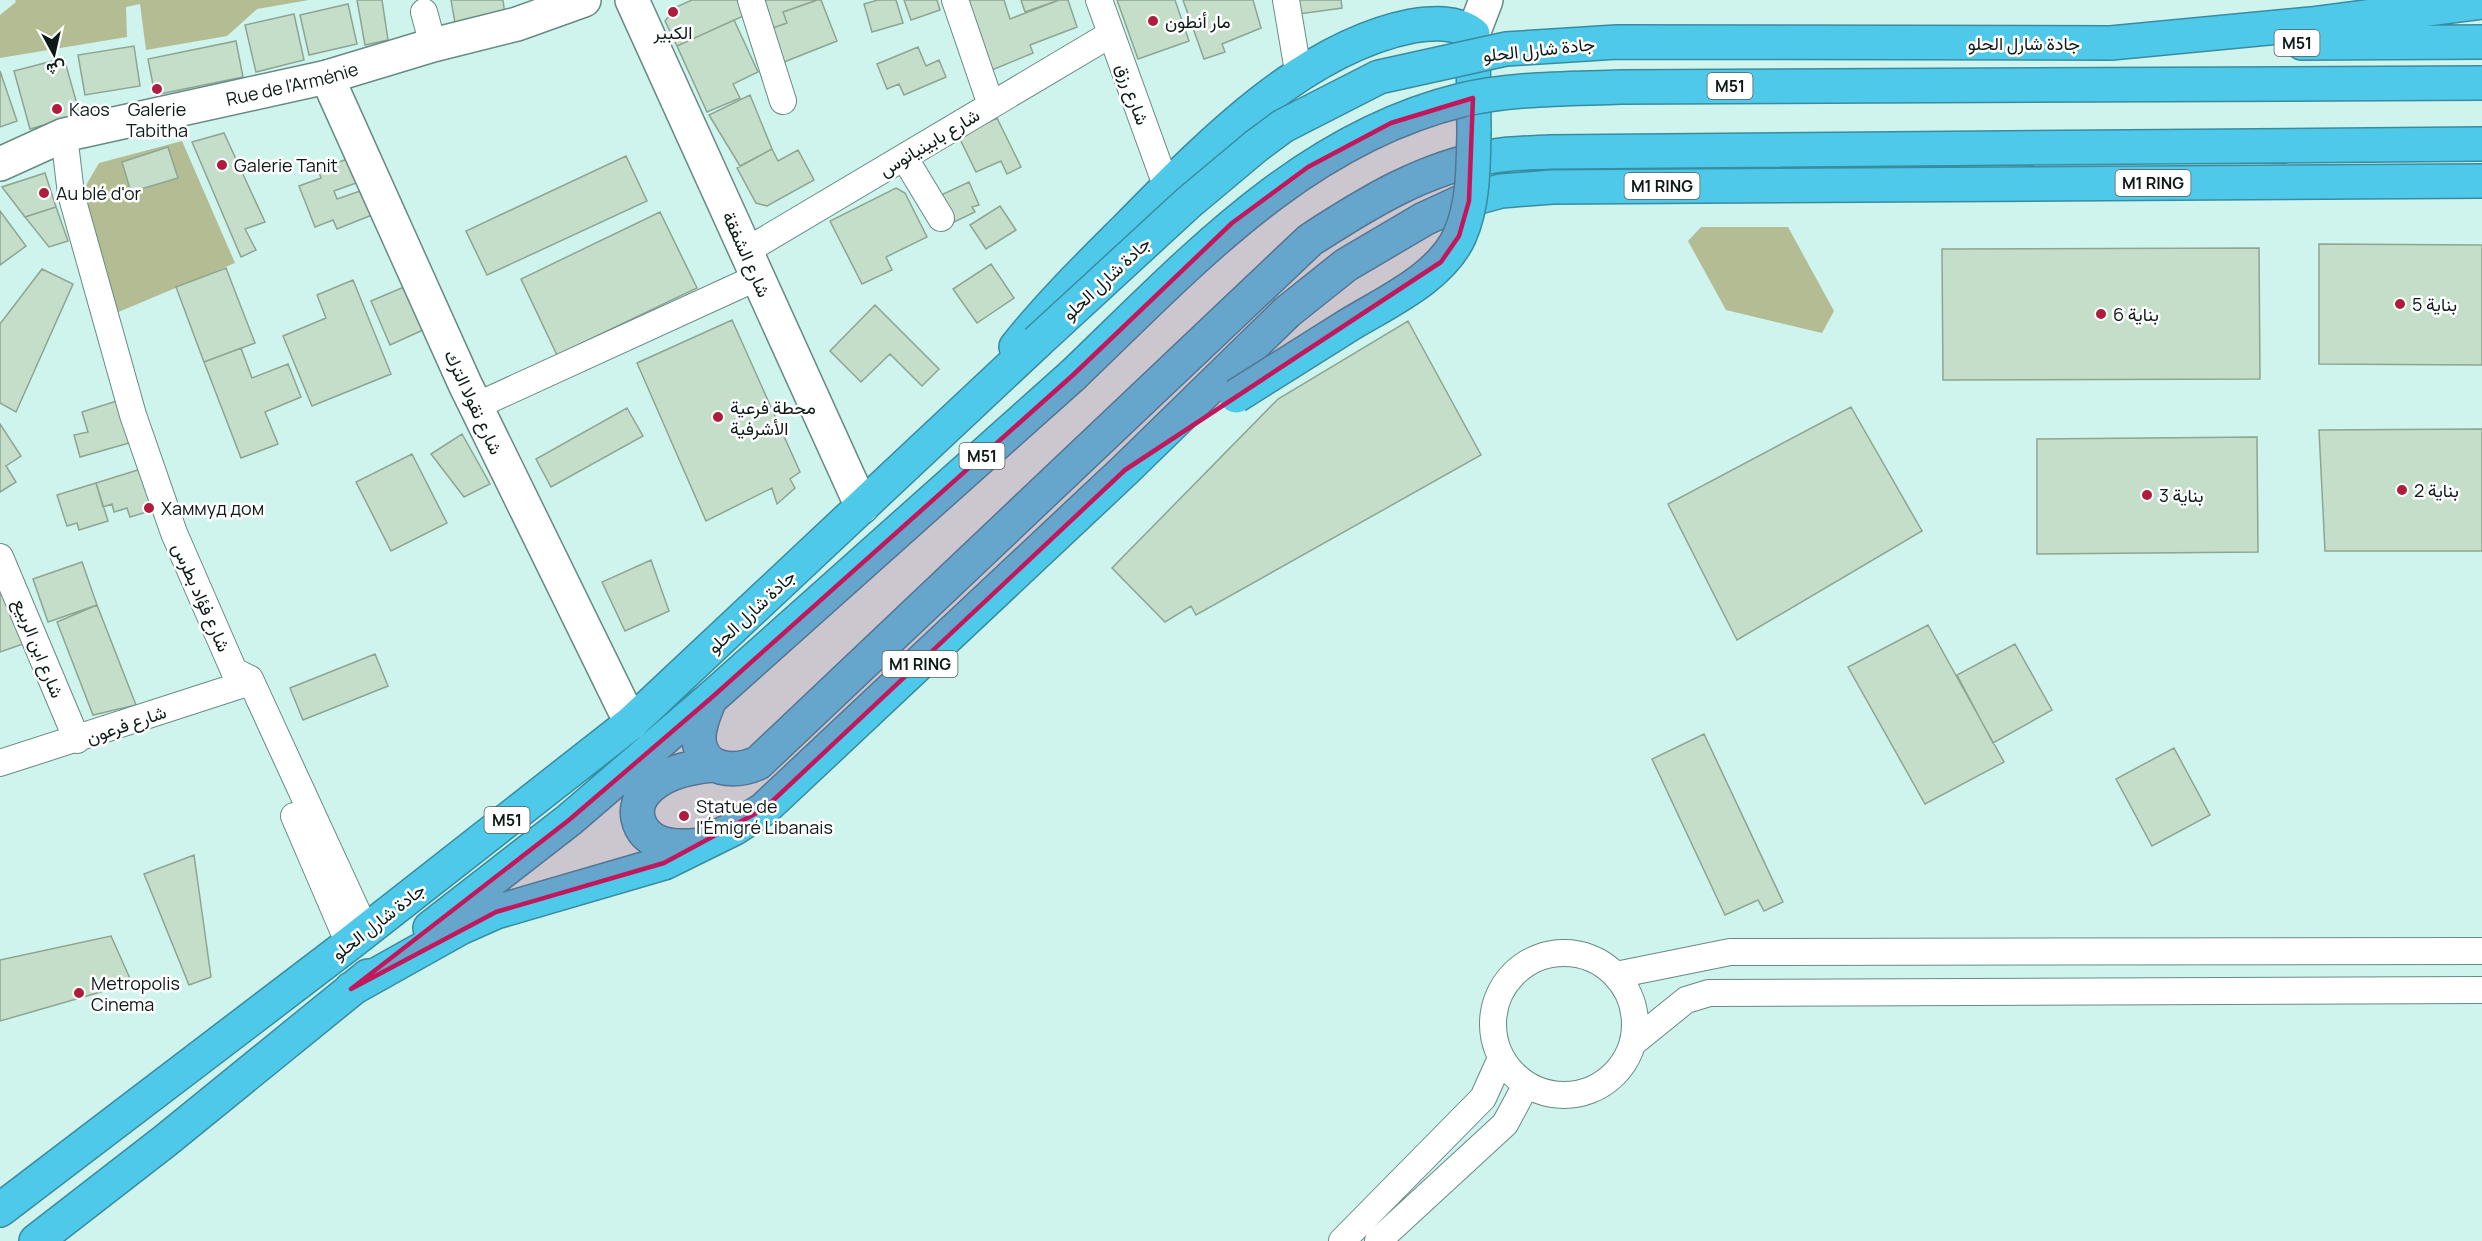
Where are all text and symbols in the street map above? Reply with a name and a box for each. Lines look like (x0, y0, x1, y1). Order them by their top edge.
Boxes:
marker: الكبير (666, 5, 680, 19)
place label: مار أنطون (1165, 9, 1231, 33)
marker: مار أنطون (1146, 14, 1160, 28)
place label: الكبير (653, 20, 692, 44)
north arrow (24, 24, 84, 84)
road number: M51 (2274, 30, 2320, 56)
street label: جادة شارل الحلو (1482, 31, 1596, 67)
street label: جادة شارل الحلو (1968, 31, 2080, 55)
street label: Rue de l'Arménie (224, 56, 361, 111)
text: ش (45, 57, 67, 81)
street label: شارع رزق (1110, 60, 1155, 128)
road number: M51 (1708, 73, 1752, 99)
marker: Galerie Tabitha (150, 82, 164, 96)
place label: Kaos (69, 97, 110, 121)
place label: Galerie Tabitha (126, 97, 188, 142)
marker: Kaos (50, 102, 64, 116)
street label: شارع بابينيانوس (874, 103, 984, 182)
place label: Galerie Tanit (234, 153, 338, 177)
marker: Galerie Tanit (215, 158, 229, 172)
road number: M1 RING (2116, 170, 2190, 196)
road number: M1 RING (1624, 173, 1700, 199)
place label: Au blé d'or (56, 181, 142, 205)
marker: Au blé d'or (37, 186, 51, 200)
street label: شارع الشفقة (716, 207, 777, 301)
street label: جادة شارل الحلو (1057, 231, 1155, 325)
place label: بناية 5 (2412, 292, 2457, 316)
marker: بناية 5 (2393, 297, 2407, 311)
place label: بناية 6 (2113, 302, 2159, 326)
marker: بناية 6 (2094, 307, 2108, 321)
street label: شارع نقولا الترك (438, 346, 509, 459)
place label: محطة فرعية الأشرفية (730, 395, 816, 440)
marker: محطة فرعية الأشرفية (711, 410, 725, 424)
road number: M51 (960, 443, 1004, 469)
place label: بناية 2 (2414, 478, 2459, 502)
place label: بناية 3 (2159, 483, 2204, 507)
marker: بناية 2 (2395, 483, 2409, 497)
marker: بناية 3 (2140, 488, 2154, 502)
place label: Хаммуд дом (161, 496, 264, 520)
marker: Хаммуд дом (142, 501, 156, 515)
street label: شارع فؤاد بطرس (166, 539, 237, 656)
street label: جادة شارل الحلو (702, 564, 800, 658)
street label: شارع ابن الربيع (7, 595, 70, 702)
road number: M1 RING (882, 651, 958, 677)
street label: شارع فرعون (83, 699, 170, 750)
place label: Statue de l'Émigré Libanais (696, 794, 833, 839)
road number: M51 (484, 807, 530, 833)
marker: Statue de l'Émigré Libanais (677, 809, 691, 823)
street label: جادة شارل الحلو (326, 877, 430, 965)
place label: Metropolis Cinema (91, 971, 180, 1016)
marker: Metropolis Cinema (72, 986, 86, 1000)

